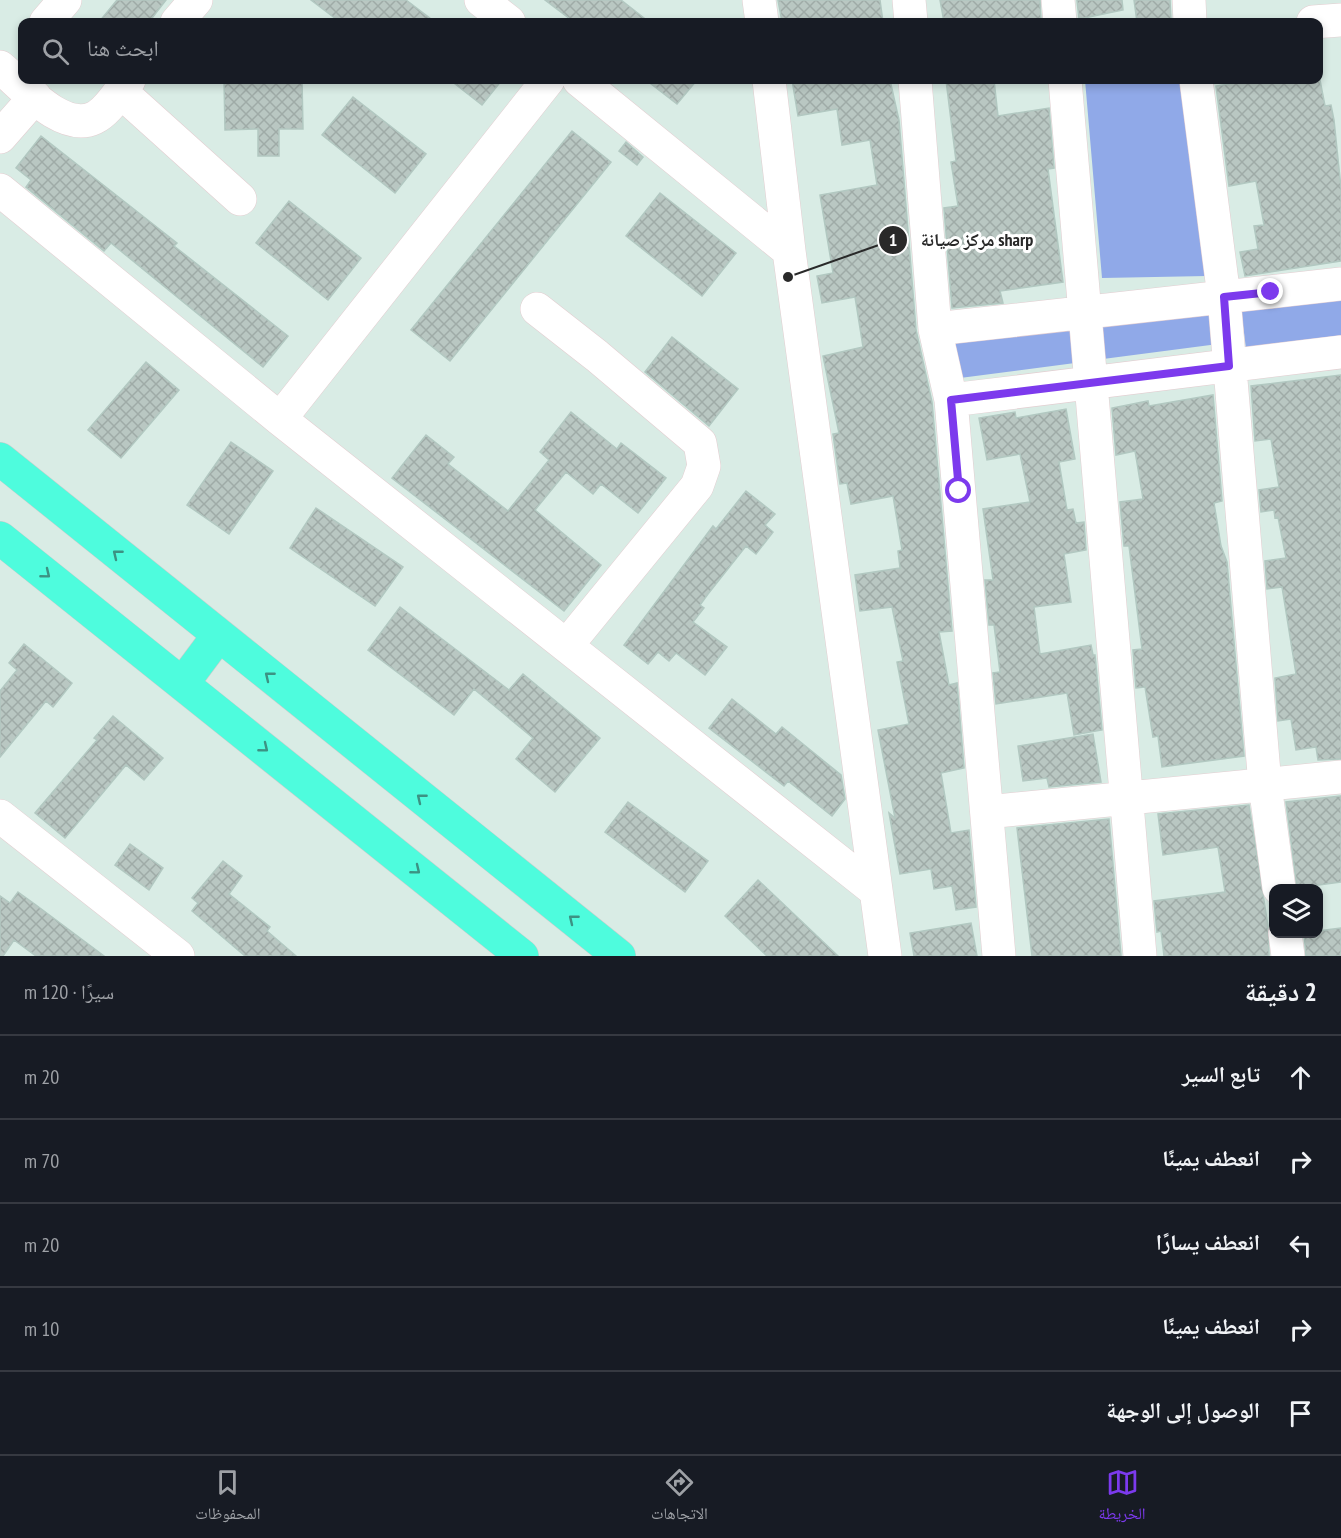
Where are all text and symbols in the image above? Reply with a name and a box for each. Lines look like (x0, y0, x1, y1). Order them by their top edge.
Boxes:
search box (18, 18, 1323, 84)
text: ابحث هنا (87, 34, 159, 62)
icon: search (39, 35, 72, 68)
callout: مركز صيانة sharp (878, 222, 1045, 258)
text: 1 (889, 228, 897, 251)
text: مركز صيانة sharp (921, 228, 1033, 251)
route end (1257, 278, 1283, 304)
route start (945, 477, 971, 503)
one-way arrow (113, 550, 124, 561)
one-way arrow (39, 567, 50, 578)
one-way arrow (265, 672, 276, 683)
one-way arrow (257, 741, 268, 752)
one-way arrow (417, 794, 428, 805)
one-way arrow (409, 863, 420, 874)
map controls (1269, 884, 1323, 938)
button: layers (1269, 884, 1323, 938)
one-way arrow (569, 916, 580, 927)
text: 2 دقيقة (1245, 975, 1317, 1008)
text: سيرًا · 120 m (24, 979, 114, 1005)
text: تابع السير (1182, 1060, 1260, 1088)
icon: ahead (1284, 1061, 1317, 1094)
text: 20 m (24, 1064, 59, 1090)
text: انعطف يمينًا (1162, 1144, 1260, 1172)
icon: right (1284, 1145, 1317, 1178)
text: 70 m (24, 1148, 59, 1174)
text: انعطف يسارًا (1156, 1228, 1260, 1256)
icon: left (1284, 1229, 1317, 1262)
text: 20 m (24, 1232, 59, 1258)
text: انعطف يمينًا (1162, 1312, 1260, 1340)
icon: right (1284, 1313, 1317, 1346)
text: 10 m (24, 1316, 59, 1342)
text: الوصول إلى الوجهة (1106, 1396, 1260, 1424)
icon: arrive (1284, 1397, 1317, 1430)
tab: المحفوظات (195, 1466, 260, 1529)
tab: الاتجاهات (651, 1466, 708, 1529)
tab: الخريطة (1099, 1466, 1146, 1529)

